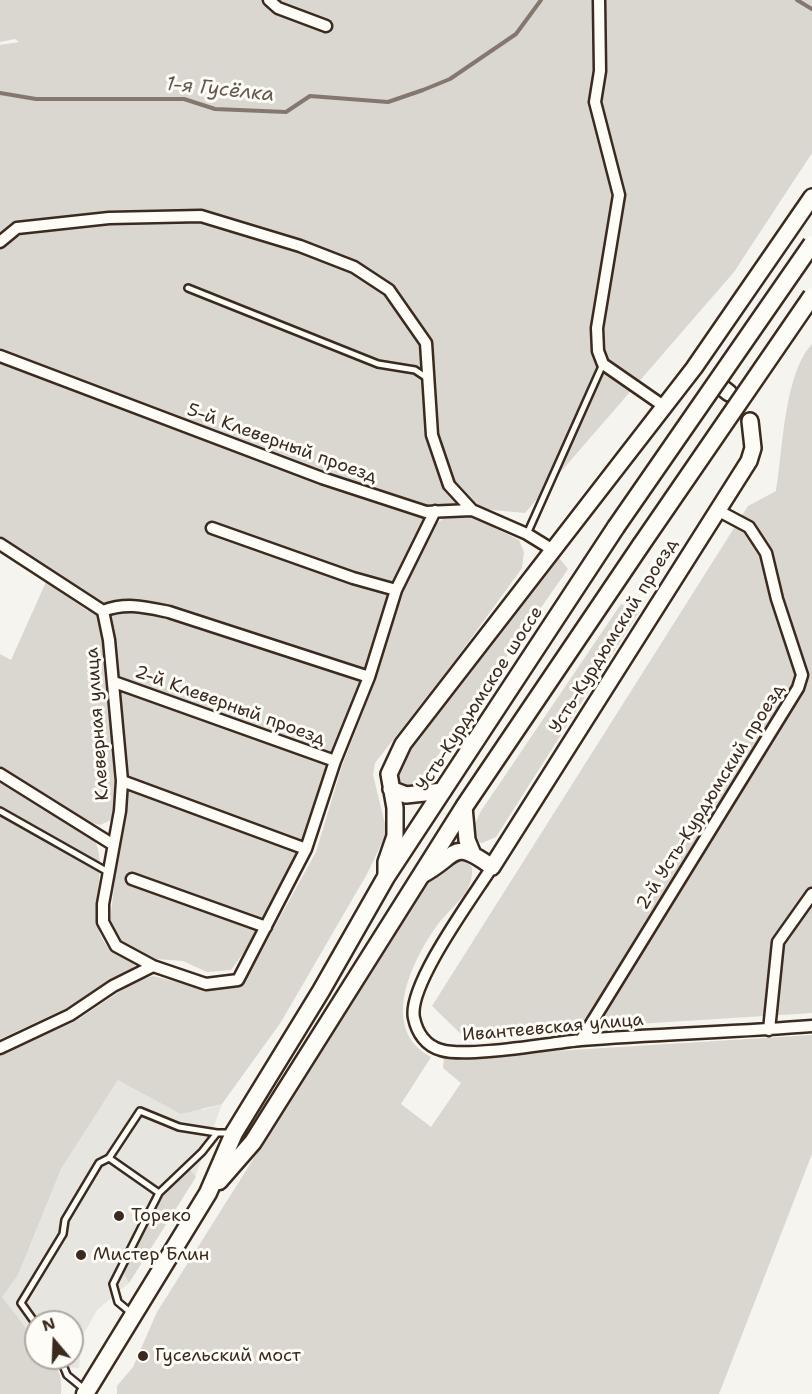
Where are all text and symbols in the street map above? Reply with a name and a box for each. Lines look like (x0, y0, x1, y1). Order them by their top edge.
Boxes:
water label: 1-я Гусёлка (165, 72, 275, 108)
street label: 5-й Клеверный проезд (184, 399, 380, 489)
street label: Усть-Курдюмский проезд (545, 535, 683, 737)
street label: Усть-Курдюмское шоссе (412, 603, 548, 795)
street label: Клеверная улица (82, 647, 114, 801)
street label: 2-й Клеверный проезд (132, 661, 328, 751)
street label: 2-й Усть-Курдюмский проезд (632, 680, 790, 914)
street label: Ивантеевская улица (462, 1009, 644, 1047)
place label: Тореко (131, 1205, 191, 1227)
marker: Тореко (112, 1209, 126, 1223)
place label: Мистер Блин (93, 1244, 209, 1266)
marker: Мистер Блин (74, 1248, 88, 1262)
north arrow (24, 1310, 84, 1370)
text: N (39, 1312, 58, 1336)
place label: Гусельский мост (155, 1345, 301, 1367)
marker: Гусельский мост (136, 1349, 150, 1363)

